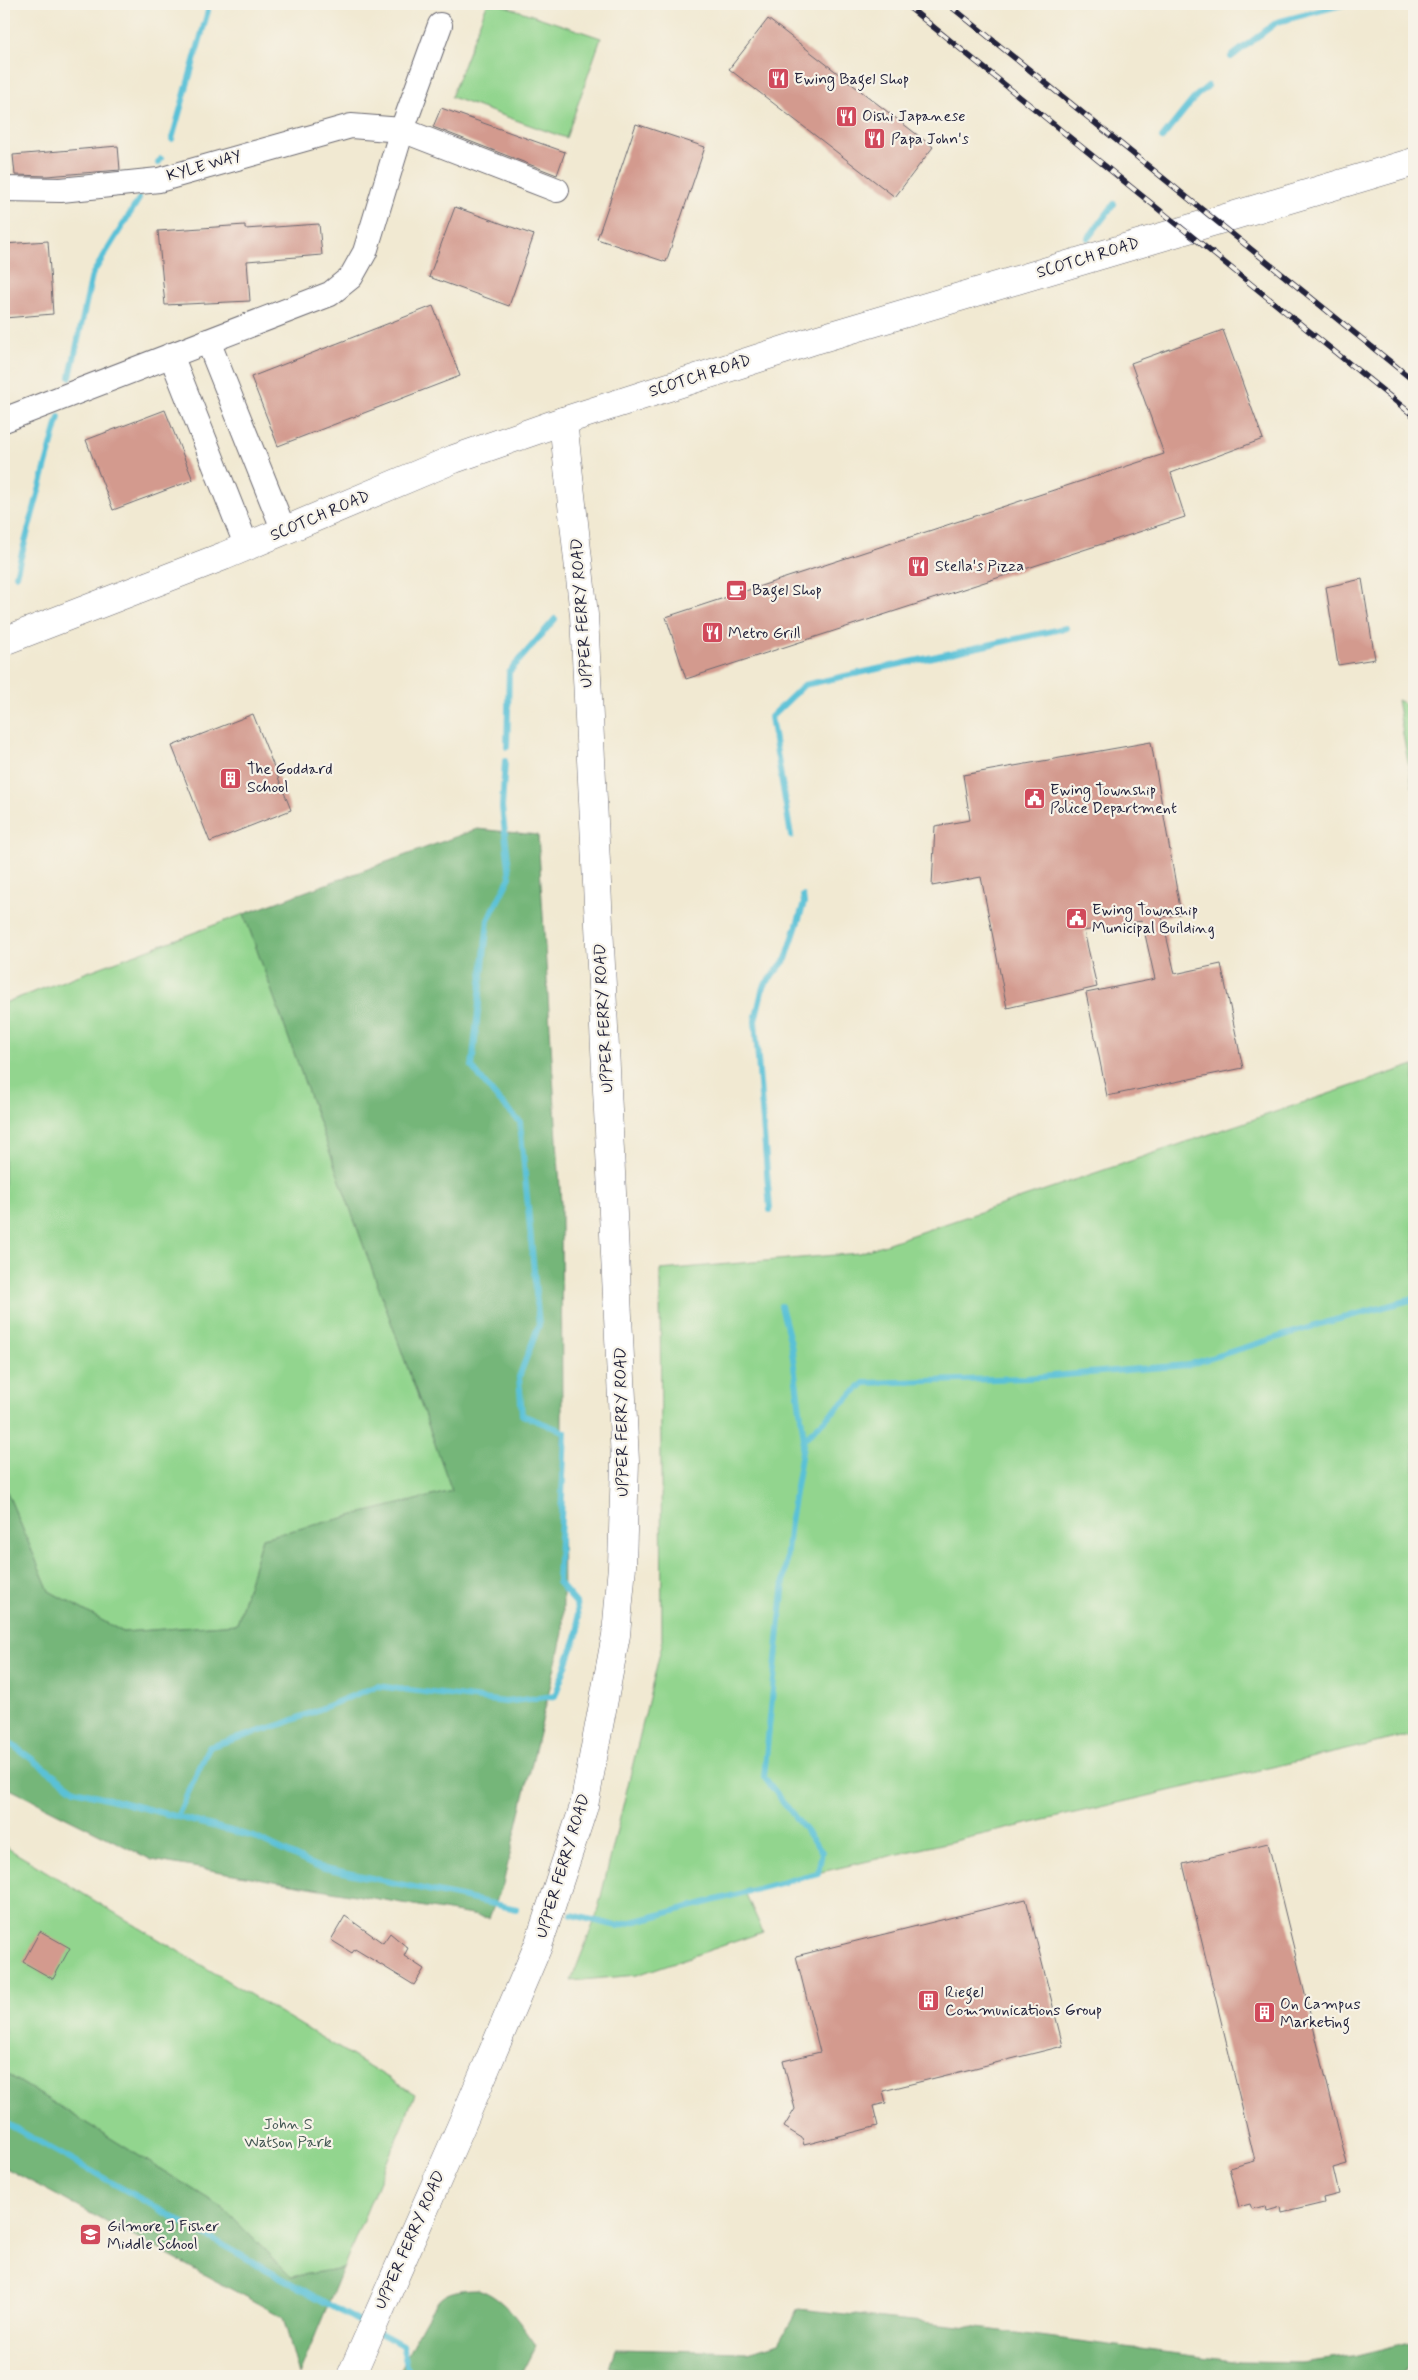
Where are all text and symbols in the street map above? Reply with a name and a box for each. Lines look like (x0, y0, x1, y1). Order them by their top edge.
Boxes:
restaurant icon: Ewing Bagel Shop (766, 67, 790, 91)
place label: Ewing Bagel Shop (794, 69, 909, 91)
restaurant icon: Oishi Japanese (834, 104, 858, 128)
place label: Oishi Japanese (862, 106, 966, 127)
restaurant icon: Papa John's (863, 127, 887, 151)
place label: Papa John's (891, 129, 969, 150)
street label: KYLE WAY (164, 145, 244, 187)
street label: SCOTCH ROAD (1034, 232, 1142, 284)
street label: SCOTCH ROAD (646, 350, 754, 402)
street label: SCOTCH ROAD (267, 486, 373, 546)
street label: UPPER FERRY ROAD (566, 538, 598, 688)
restaurant icon: Stella's Pizza (907, 554, 931, 578)
place label: Stella's Pizza (935, 556, 1024, 577)
cafe icon: Bagel Shop (724, 578, 748, 602)
place label: Bagel Shop (752, 580, 822, 602)
restaurant icon: Metro Grill (700, 621, 724, 645)
place label: Metro Grill (728, 623, 801, 644)
place label: The Goddard School (247, 759, 333, 798)
building icon: The Goddard School (219, 766, 243, 790)
place label: Ewing Township Police Department (1050, 780, 1177, 819)
public building icon: Ewing Township Police Department (1022, 787, 1046, 811)
place label: Ewing Township Municipal Building (1092, 900, 1215, 939)
public building icon: Ewing Township Municipal Building (1064, 907, 1088, 931)
street label: UPPER FERRY ROAD (590, 943, 618, 1093)
street label: UPPER FERRY ROAD (610, 1347, 634, 1497)
street label: UPPER FERRY ROAD (531, 1791, 595, 1941)
place label: Riegel Communications Group (945, 1982, 1102, 2021)
building icon: Riegel Communications Group (917, 1989, 941, 2013)
place label: On Campus Marketing (1280, 1994, 1361, 2034)
building icon: On Campus Marketing (1252, 2001, 1276, 2025)
park label: John S Watson Park (244, 2114, 332, 2153)
street label: UPPER FERRY ROAD (370, 2167, 450, 2313)
place label: Gilmore J Fisher Middle School (107, 2216, 219, 2255)
school or university icon: Gilmore J Fisher Middle School (79, 2223, 103, 2247)

